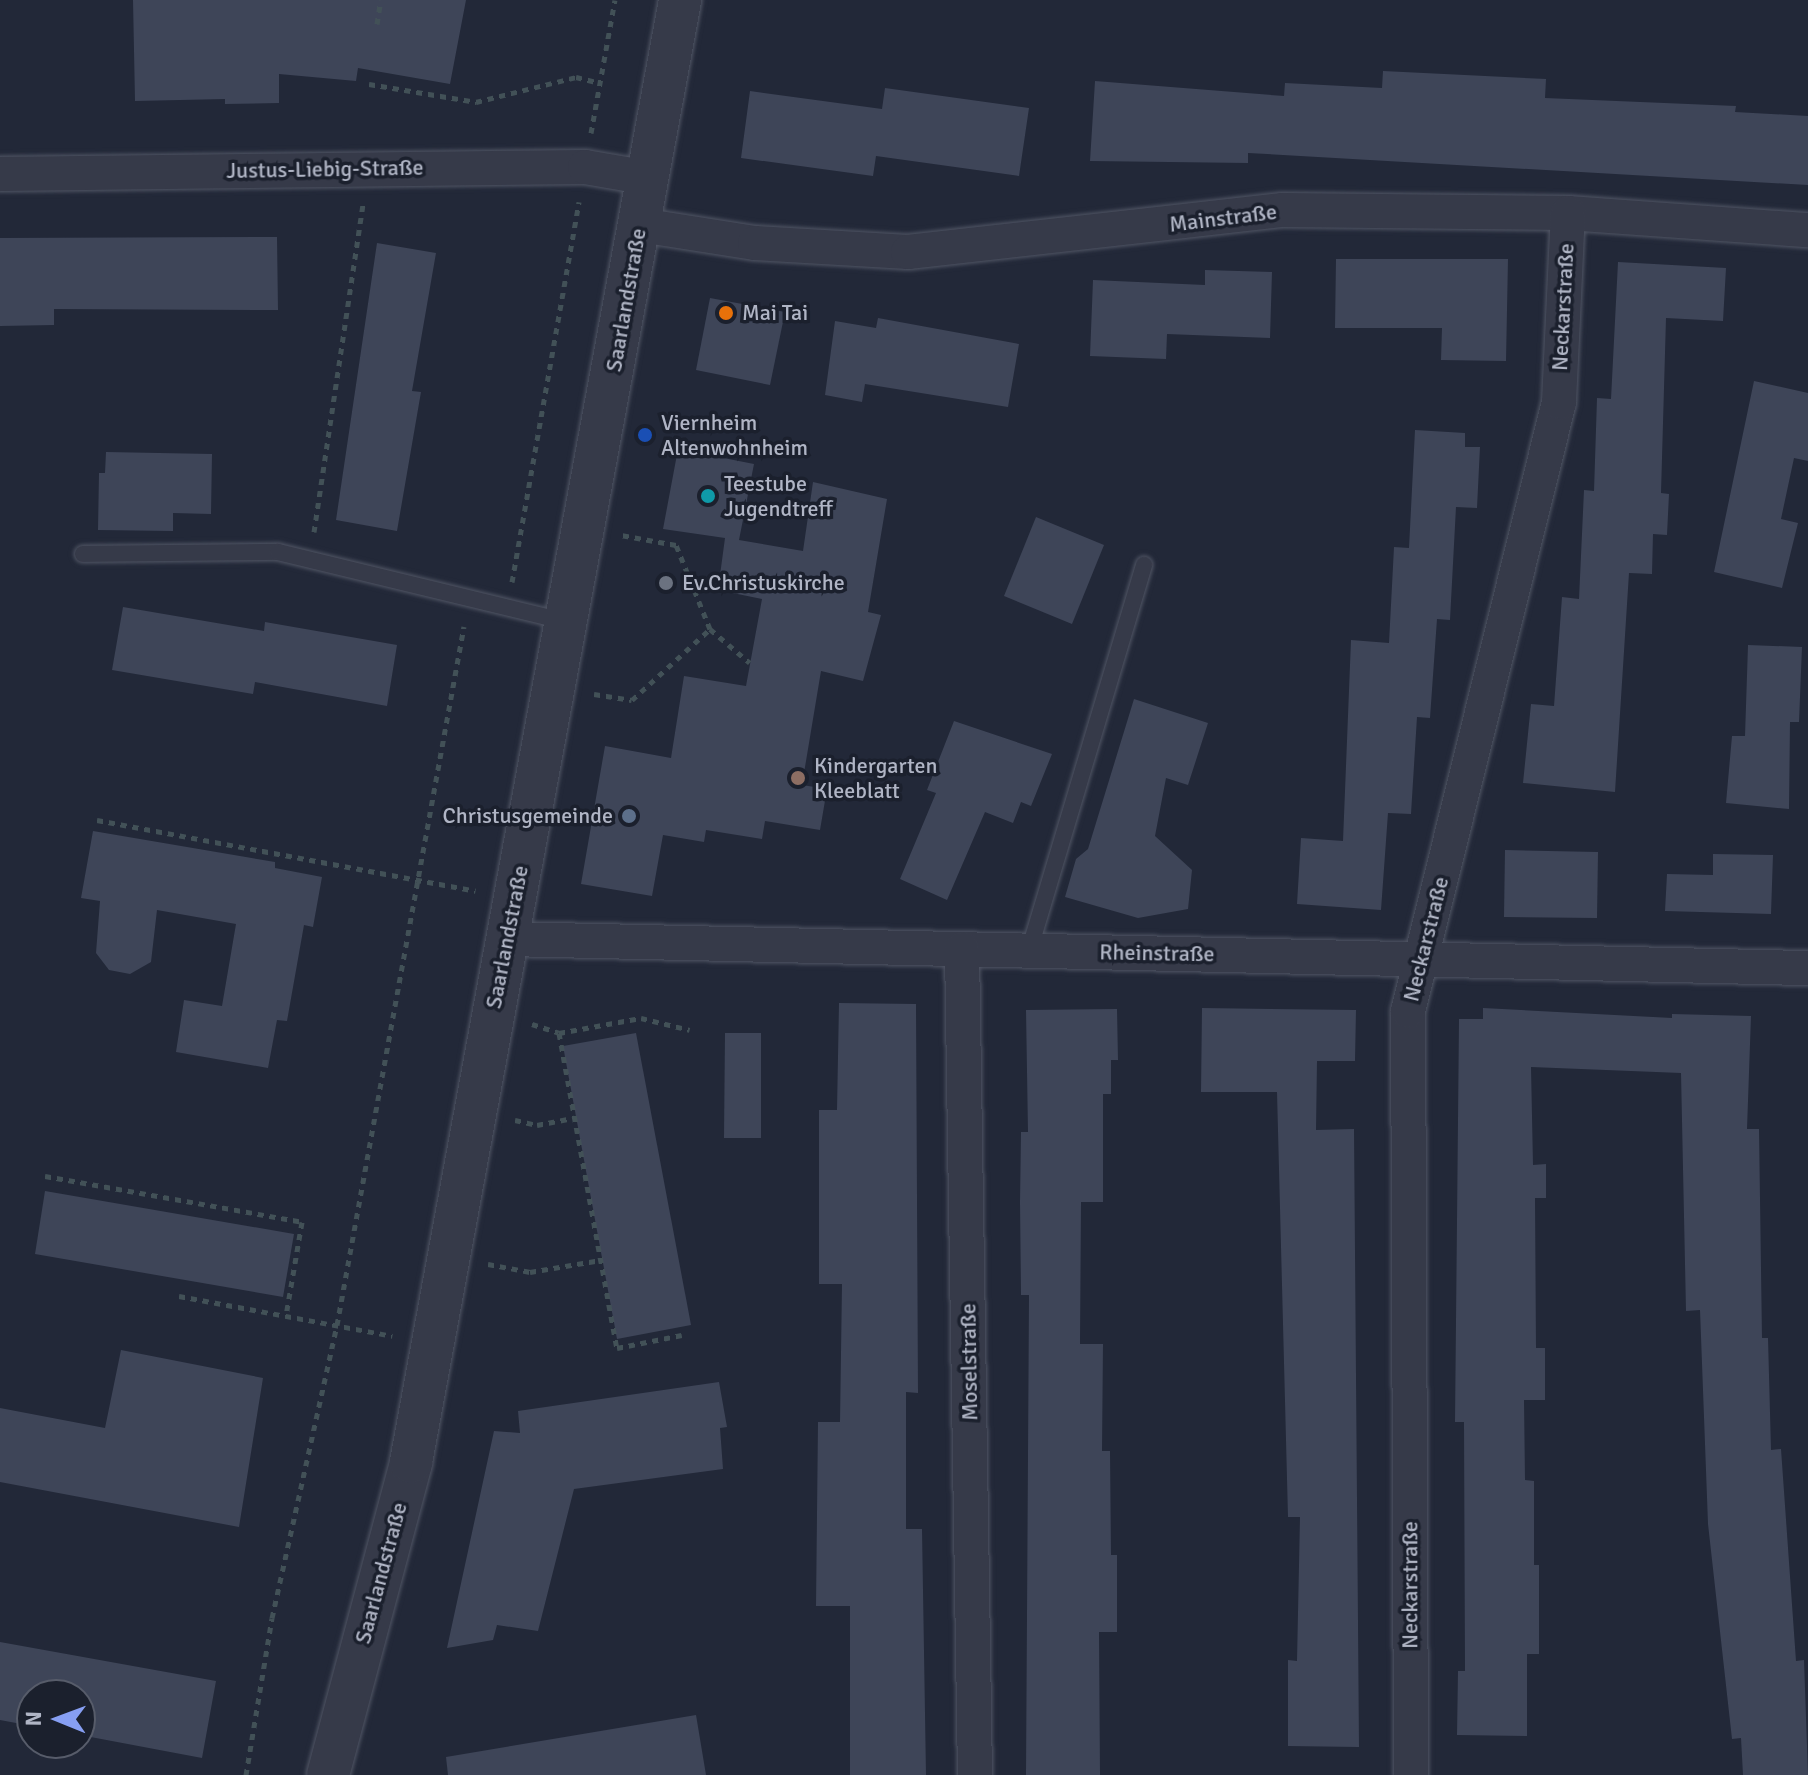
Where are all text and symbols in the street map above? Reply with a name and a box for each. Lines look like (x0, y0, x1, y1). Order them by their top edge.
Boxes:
street label: Justus-Liebig-Straße (226, 154, 424, 184)
street label: Mainstraße (1168, 198, 1278, 238)
street label: Saarlandstraße (600, 226, 652, 374)
street label: Neckarstraße (1546, 242, 1580, 372)
place label: Mai Tai (742, 300, 808, 326)
marker: Mai Tai (717, 304, 735, 322)
place label: Viernheim Altenwohnheim (661, 409, 808, 460)
marker: Viernheim Altenwohnheim (636, 426, 654, 444)
place label: Teestube Jugendtreff (724, 470, 833, 522)
marker: Teestube Jugendtreff (699, 487, 717, 505)
place label: Ev.Christuskirche (682, 570, 845, 596)
marker: Ev.Christuskirche (657, 574, 675, 592)
place label: Kindergarten Kleeblatt (814, 752, 937, 804)
marker: Kindergarten Kleeblatt (789, 769, 807, 787)
place label: Christusgemeinde (443, 803, 613, 829)
marker: Christusgemeinde (620, 807, 638, 825)
street label: Saarlandstraße (480, 863, 534, 1011)
street label: Neckarstraße (1398, 874, 1454, 1004)
street label: Rheinstraße (1099, 939, 1215, 967)
street label: Moselstraße (955, 1303, 983, 1421)
street label: Saarlandstraße (349, 1499, 413, 1647)
street label: Neckarstraße (1397, 1521, 1423, 1649)
north arrow (16, 1679, 96, 1759)
text: N (20, 1711, 47, 1726)

